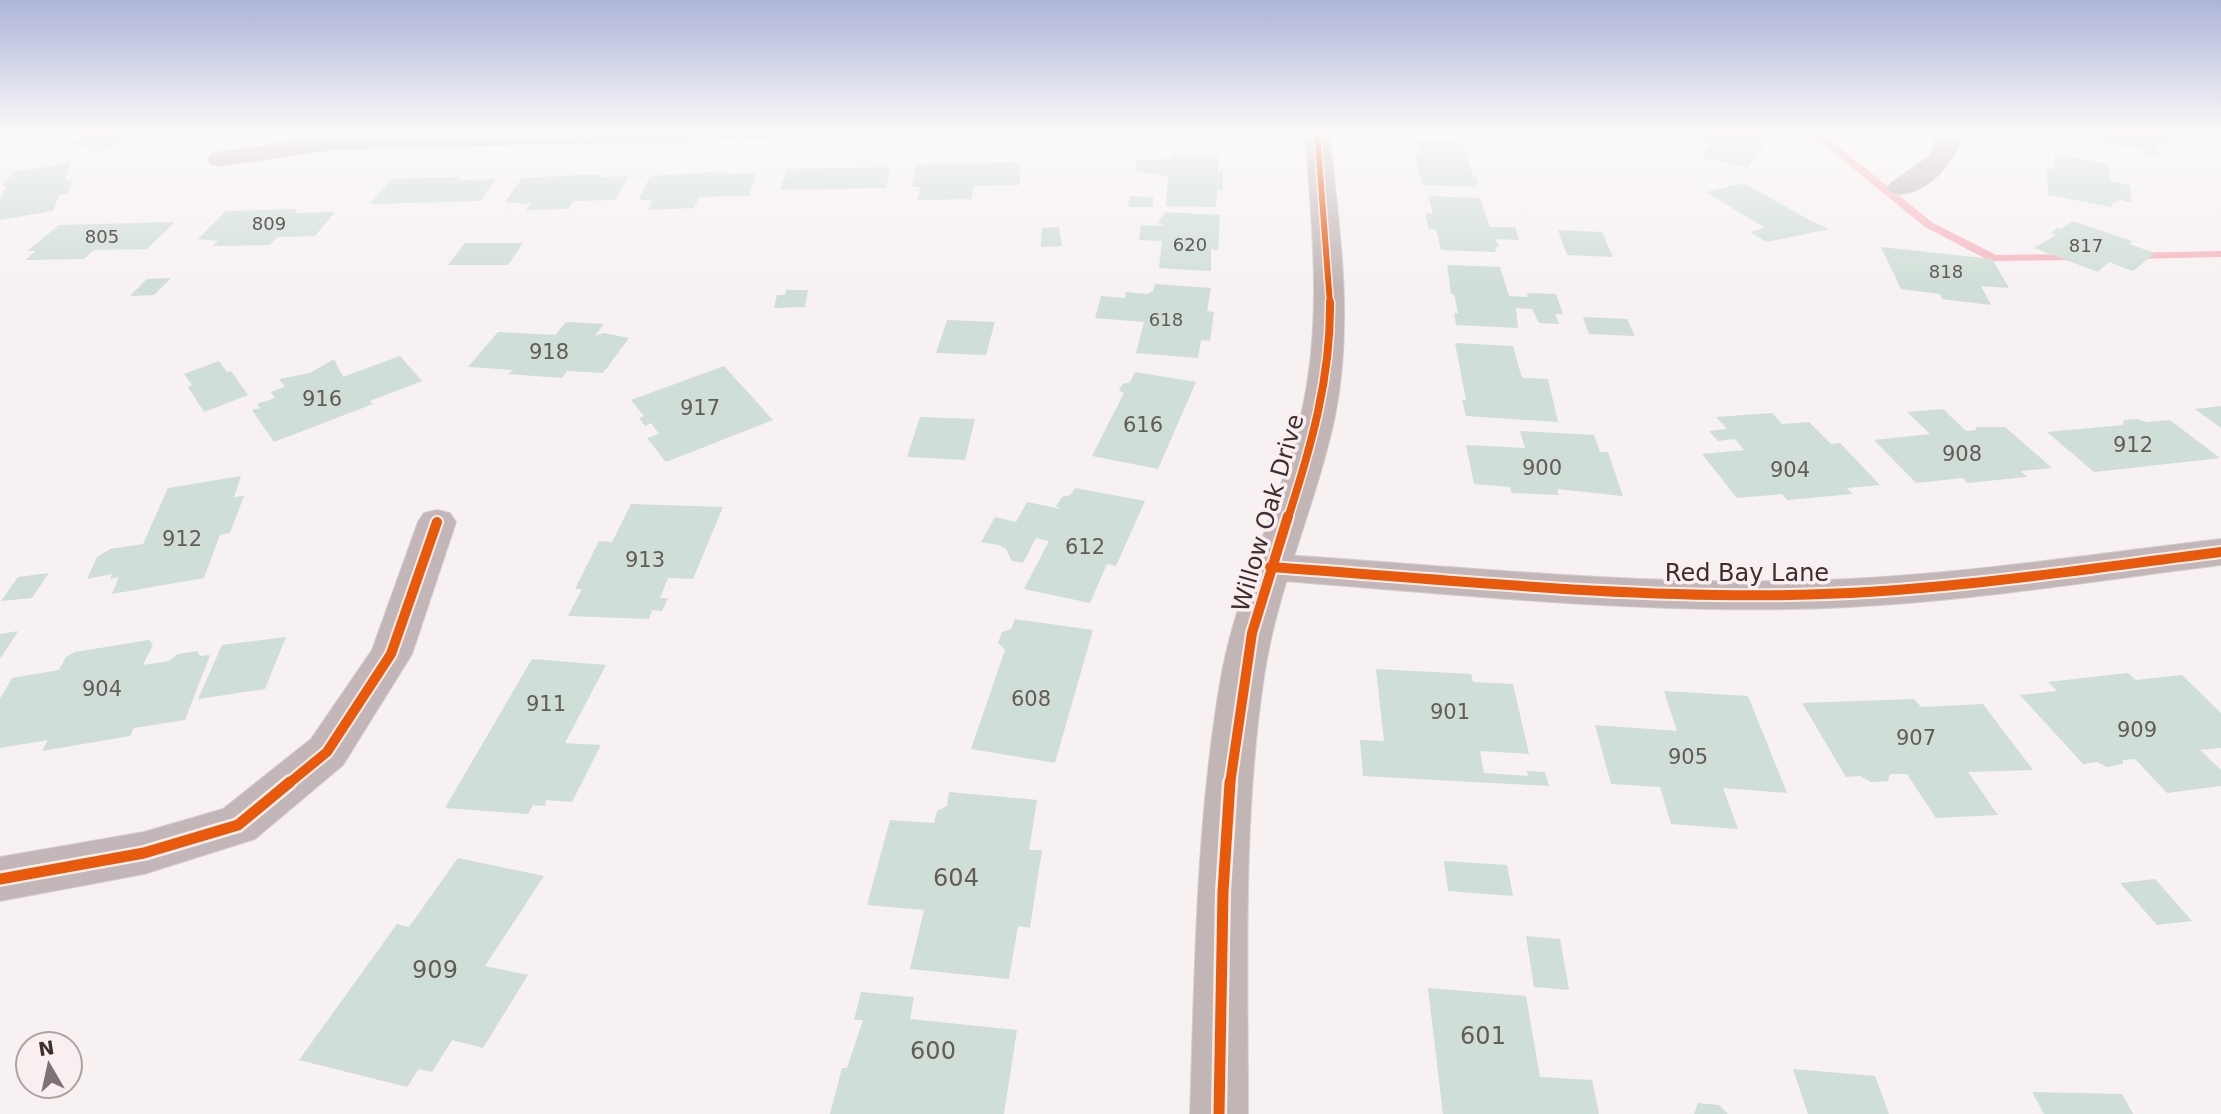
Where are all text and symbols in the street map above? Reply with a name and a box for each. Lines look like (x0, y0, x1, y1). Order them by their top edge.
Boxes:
house number: 809 (252, 213, 286, 234)
house number: 805 (85, 226, 119, 247)
house number: 620 (1173, 234, 1207, 255)
house number: 817 (2069, 235, 2103, 256)
house number: 818 (1929, 261, 1963, 282)
house number: 618 (1149, 309, 1183, 330)
house number: 918 (529, 340, 569, 364)
house number: 916 (302, 387, 342, 411)
house number: 917 (680, 396, 720, 420)
street label: Willow Oak Drive (1226, 411, 1310, 615)
house number: 616 (1123, 413, 1163, 437)
house number: 912 (2113, 433, 2153, 457)
house number: 908 (1942, 442, 1982, 466)
house number: 900 (1522, 456, 1562, 480)
house number: 904 (1770, 458, 1810, 482)
house number: 912 (162, 527, 202, 551)
house number: 612 (1065, 535, 1105, 559)
house number: 913 (625, 548, 665, 572)
street label: Red Bay Lane (1665, 559, 1829, 587)
house number: 904 (82, 677, 122, 701)
house number: 608 (1011, 687, 1051, 711)
house number: 911 (526, 692, 566, 716)
house number: 901 (1430, 700, 1470, 724)
house number: 909 (2117, 718, 2157, 742)
house number: 907 (1896, 726, 1936, 750)
house number: 905 (1668, 745, 1708, 769)
house number: 604 (933, 864, 979, 892)
house number: 909 (412, 956, 458, 984)
house number: 601 (1460, 1022, 1506, 1050)
north arrow (14, 1030, 84, 1100)
text: N (37, 1036, 56, 1060)
house number: 600 (910, 1037, 956, 1065)

